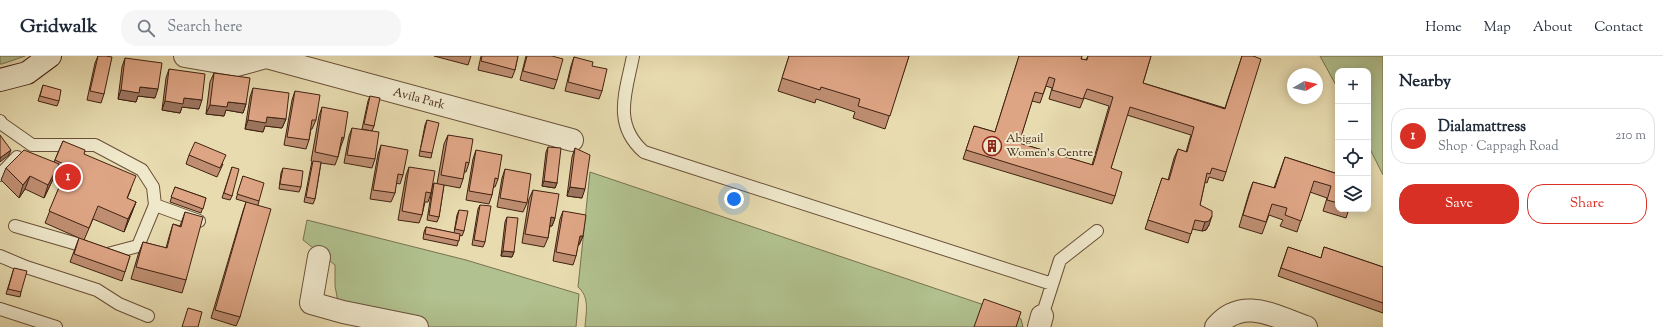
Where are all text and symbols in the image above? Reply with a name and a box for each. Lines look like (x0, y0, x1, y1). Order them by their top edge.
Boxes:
search box (121, 10, 401, 46)
text: Gridwalk (20, 14, 97, 41)
icon: search (135, 17, 157, 39)
text: Search here (167, 17, 243, 38)
text: Home (1425, 18, 1462, 38)
text: Map (1484, 18, 1511, 38)
text: About (1533, 18, 1572, 38)
text: Contact (1594, 18, 1643, 38)
north arrow (1287, 68, 1323, 104)
map controls (1335, 68, 1371, 212)
button: + (1335, 68, 1371, 104)
text: Nearby (1399, 70, 1451, 94)
street label: Avila Park (391, 83, 447, 115)
button: − (1335, 104, 1371, 140)
text: Dialamattress (1438, 117, 1526, 138)
text: 1 (1411, 127, 1415, 145)
text: 210 m (1615, 127, 1646, 145)
place label: Abigail Women's Centre (1006, 130, 1093, 162)
building icon: Abigail Women's Centre (981, 135, 1003, 157)
text: Shop · Cappagh Road (1438, 138, 1559, 156)
button: locate (1335, 140, 1371, 176)
pin: 1 (55, 162, 81, 192)
button: layers (1335, 176, 1371, 212)
button: Save (1399, 184, 1519, 224)
button: Share (1527, 184, 1647, 224)
your location (724, 189, 744, 209)

